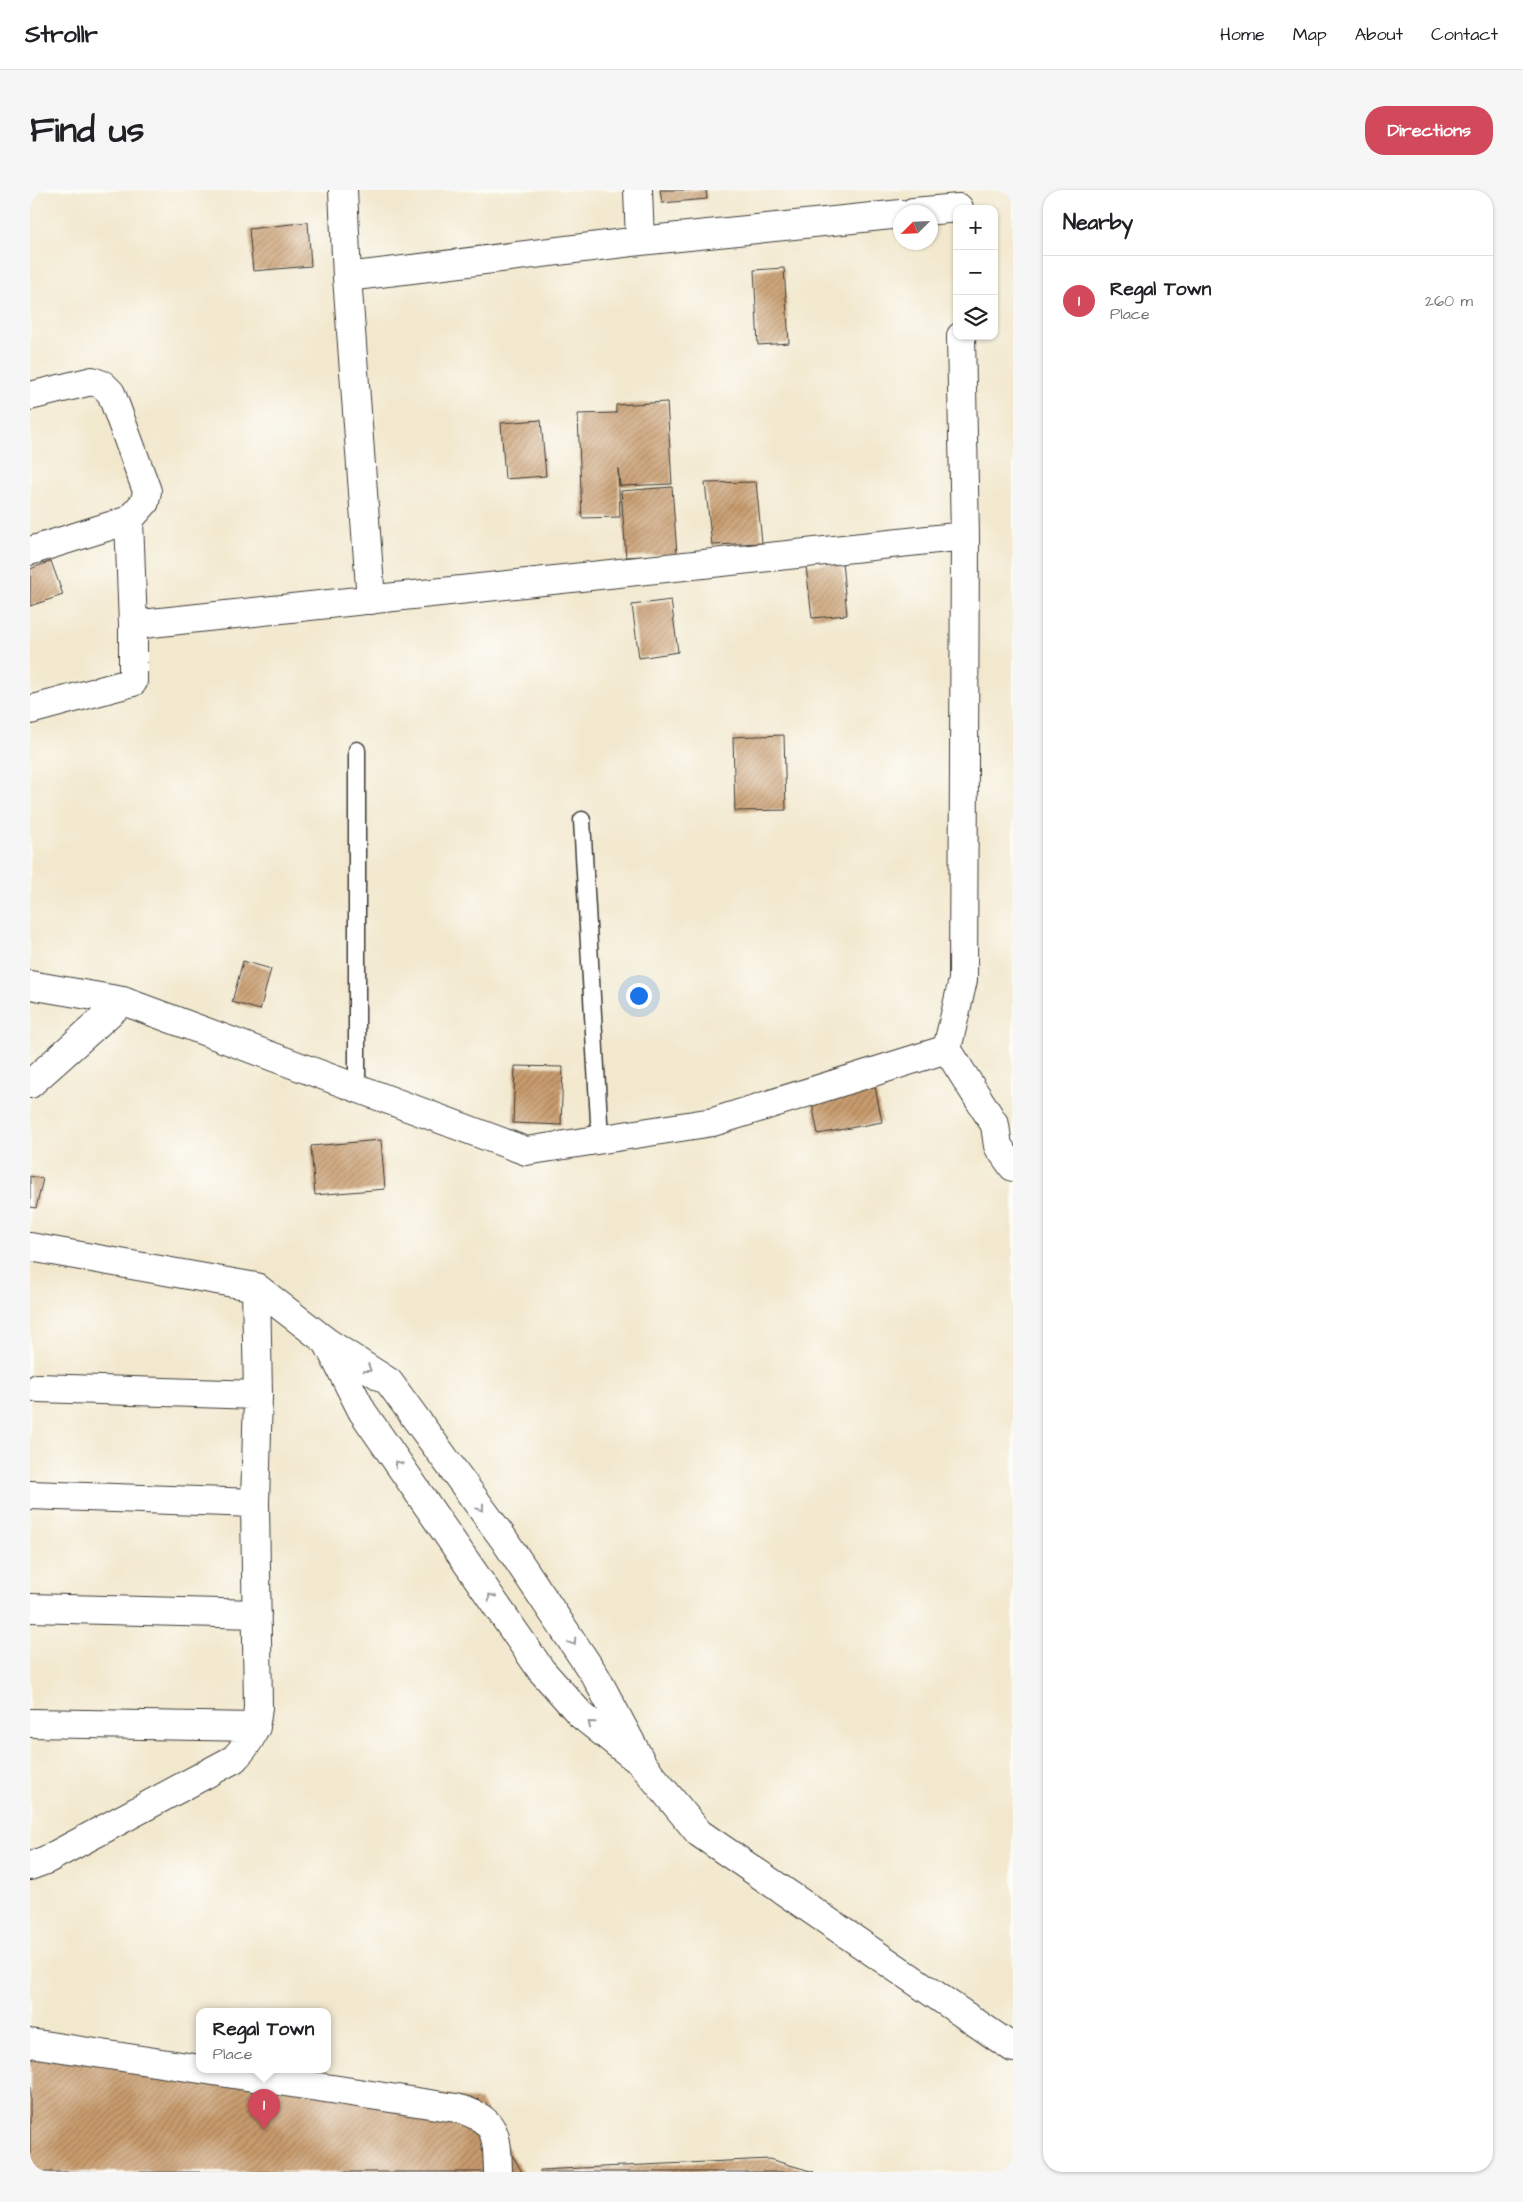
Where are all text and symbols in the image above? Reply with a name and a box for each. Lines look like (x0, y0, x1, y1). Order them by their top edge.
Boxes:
text: Strollr (25, 18, 98, 52)
text: Home (1220, 22, 1265, 47)
text: Map (1293, 22, 1327, 47)
text: About (1355, 22, 1403, 47)
text: Contact (1431, 22, 1498, 47)
text: Find us (30, 106, 144, 155)
button: Directions (1365, 106, 1493, 155)
north arrow (893, 205, 938, 250)
map controls (953, 205, 998, 340)
button: + (953, 205, 998, 250)
text: Nearby (1063, 208, 1133, 237)
button: − (953, 250, 998, 295)
text: Regal Town (1110, 276, 1211, 303)
text: 1 (1078, 290, 1080, 312)
text: 260 m (1425, 290, 1473, 312)
button: layers (953, 295, 998, 340)
text: Place (1110, 303, 1150, 325)
your location (626, 983, 652, 1009)
one-way arrow (363, 1363, 372, 1372)
one-way arrow (395, 1460, 404, 1469)
one-way arrow (475, 1502, 483, 1511)
one-way arrow (487, 1594, 497, 1603)
one-way arrow (566, 1636, 576, 1645)
one-way arrow (588, 1721, 597, 1730)
popup (196, 2008, 331, 2073)
text: Regal Town (213, 2016, 314, 2043)
text: Place (213, 2043, 253, 2065)
pin: 1 (248, 2089, 280, 2130)

